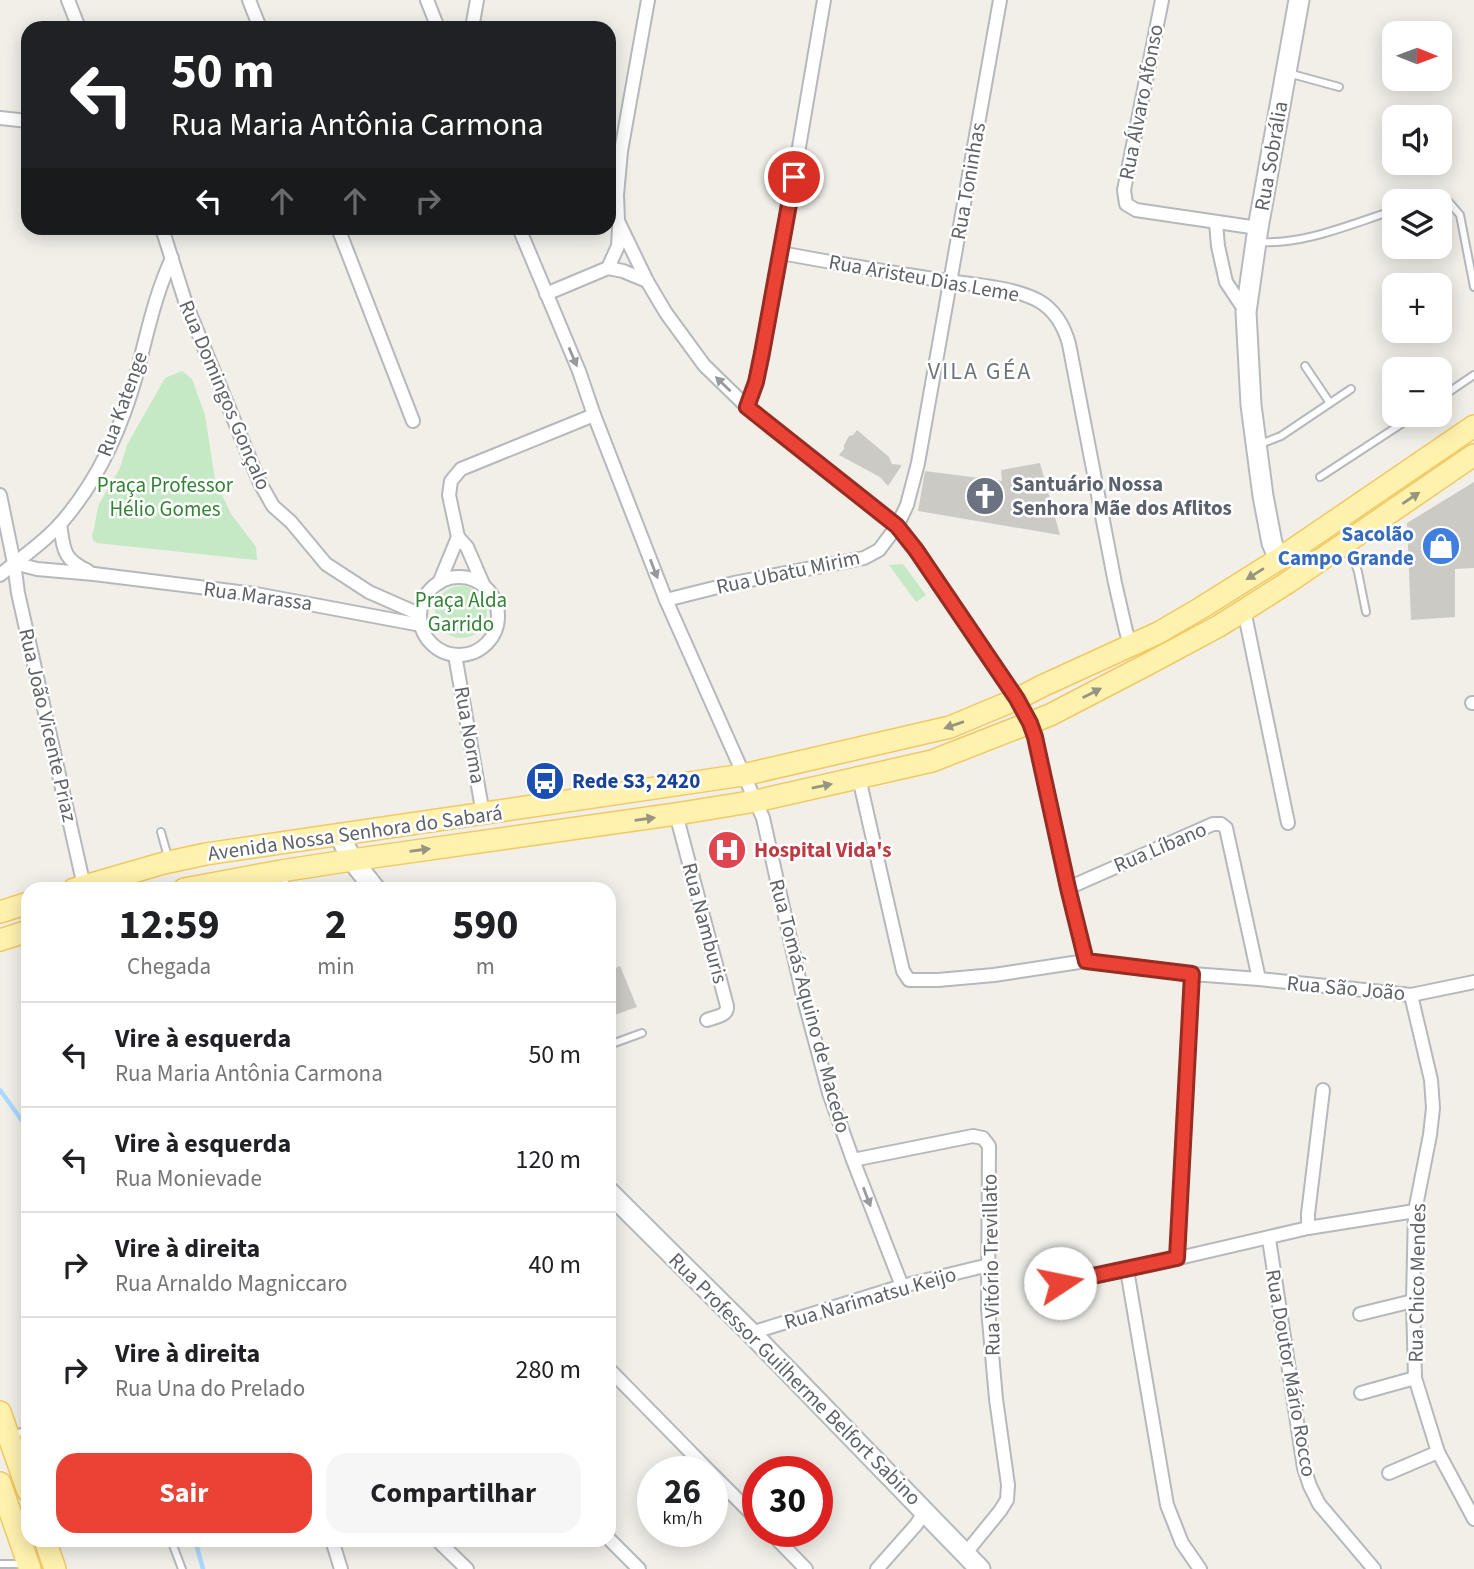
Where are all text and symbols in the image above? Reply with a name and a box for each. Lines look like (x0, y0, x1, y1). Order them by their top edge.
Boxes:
north arrow (1382, 21, 1452, 91)
map controls (1382, 21, 1452, 427)
street label: Rua Álvaro Afonso (1111, 22, 1171, 182)
text: 50 m (171, 37, 275, 107)
icon: left (56, 49, 147, 140)
street label: Rua Sobrália (1247, 99, 1295, 213)
text: Rua Maria Antônia Carmona (171, 102, 544, 148)
button: sound (1382, 105, 1452, 175)
street label: Rua Toninhas (943, 120, 993, 242)
pin (764, 147, 824, 207)
icon: arrive (775, 158, 813, 196)
icon: left (190, 182, 228, 220)
icon: ahead (263, 182, 301, 220)
icon: ahead (336, 182, 374, 220)
icon: right (409, 182, 447, 220)
button: layers (1382, 189, 1452, 259)
street label: Rua Aristeu Dias Leme (826, 246, 1022, 310)
button: + (1382, 273, 1452, 343)
street label: Rua Domingos Gonçalo (171, 295, 279, 495)
one-way arrow (567, 346, 578, 367)
street label: Rua Katenge (89, 347, 155, 461)
district label: VILA GÉA (928, 354, 1032, 389)
button: − (1382, 357, 1452, 427)
one-way arrow (715, 376, 732, 392)
place label: Santuário Nossa Senhora Mãe dos Aflitos (1012, 469, 1232, 523)
park label: Praça Professor Hélio Gomes (97, 470, 234, 524)
church icon: Santuário Nossa Senhora Mãe dos Aflitos (964, 475, 1006, 517)
one-way arrow (1402, 491, 1420, 505)
place label: Sacolão Campo Grande (1278, 519, 1414, 573)
shop icon: Sacolão Campo Grande (1420, 525, 1462, 567)
street label: Rua Ubatu Mirim (713, 542, 863, 602)
one-way arrow (649, 558, 660, 579)
one-way arrow (1245, 567, 1264, 580)
street label: Rua Marassa (202, 574, 314, 618)
park label: Praça Alda Garrido (415, 585, 507, 639)
street label: Rua João Vicente Priaz (11, 625, 85, 825)
street label: Rua Norma (447, 684, 493, 786)
one-way arrow (1082, 688, 1102, 699)
one-way arrow (943, 720, 964, 731)
bus stop icon: Rede S3, 2420 (524, 760, 566, 802)
place label: Rede S3, 2420 (572, 766, 700, 796)
one-way arrow (811, 781, 833, 792)
street label: Avenida Nossa Senhora do Sabará (206, 797, 504, 869)
one-way arrow (634, 813, 656, 824)
street label: Rua Líbano (1109, 814, 1211, 880)
hospital icon: Hospital Vida's (706, 829, 748, 871)
place label: Hospital Vida's (754, 835, 891, 865)
one-way arrow (409, 844, 431, 855)
street label: Rua Namburis (674, 859, 736, 987)
street label: Rua Tomás Aquino de Macedo (762, 876, 858, 1136)
text: 12:59 (118, 895, 220, 955)
text: 2 (325, 895, 347, 955)
text: 590 (452, 895, 519, 955)
text: Chegada (127, 950, 211, 983)
text: min (317, 950, 355, 983)
text: m (476, 950, 495, 983)
street label: Rua São João (1286, 968, 1406, 1008)
text: Vire à esquerda (115, 1020, 291, 1057)
icon: left (56, 1036, 94, 1074)
text: 50 m (528, 1036, 581, 1073)
text: Rua Maria Antônia Carmona (115, 1057, 383, 1090)
text: Vire à esquerda (115, 1125, 291, 1162)
icon: left (56, 1141, 94, 1179)
text: 120 m (515, 1141, 581, 1178)
text: Rua Monievade (115, 1162, 262, 1195)
street label: Rua Vitório Trevillato (974, 1174, 1008, 1356)
one-way arrow (862, 1186, 873, 1207)
street label: Rua Chico Mendes (1401, 1203, 1433, 1363)
text: Vire à direita (115, 1230, 260, 1267)
icon: right (56, 1246, 94, 1284)
text: 40 m (528, 1246, 581, 1283)
street label: Rua Professor Guilherme Belfort Sabino (662, 1246, 928, 1512)
position arrow (1023, 1246, 1097, 1320)
street label: Rua Narimatsu Keijo (780, 1259, 960, 1337)
text: Rua Arnaldo Magniccaro (115, 1267, 347, 1300)
street label: Rua Doutor Mário Rocco (1258, 1267, 1324, 1479)
text: Vire à direita (115, 1335, 260, 1372)
icon: right (56, 1351, 94, 1389)
text: 280 m (515, 1351, 581, 1388)
text: Rua Una do Prelado (115, 1372, 305, 1405)
button: Sair (56, 1453, 312, 1533)
button: Compartilhar (326, 1453, 581, 1533)
speed limit sign: 30 (742, 1456, 833, 1547)
text: 26 (664, 1467, 701, 1517)
text: km/h (663, 1506, 702, 1531)

